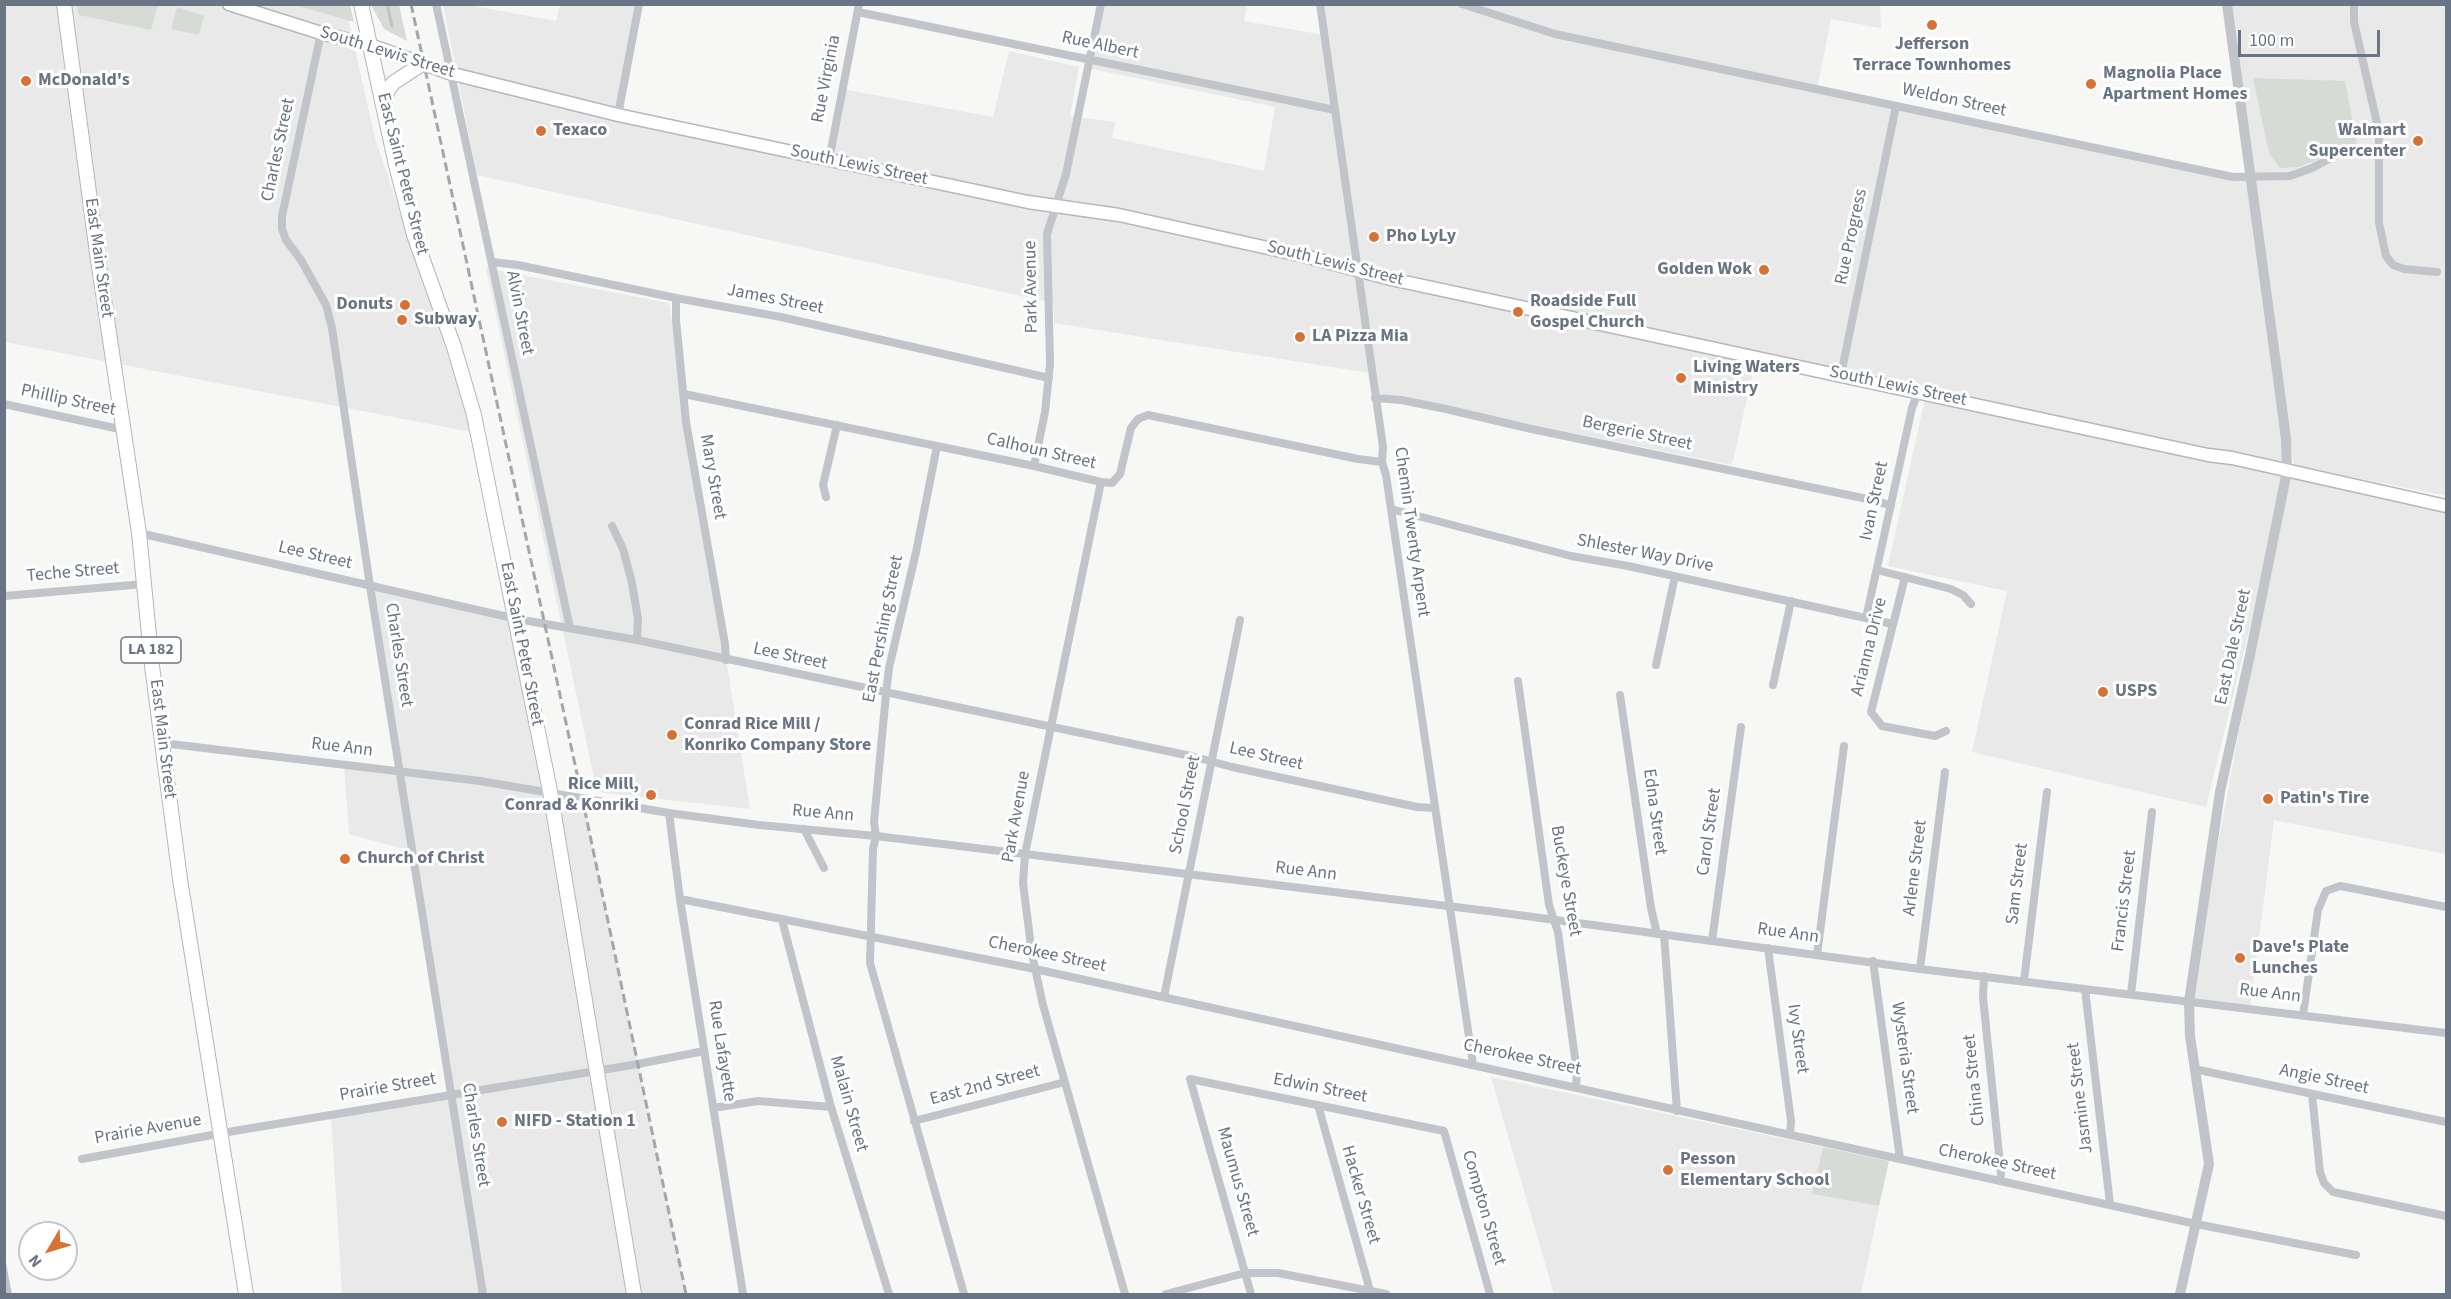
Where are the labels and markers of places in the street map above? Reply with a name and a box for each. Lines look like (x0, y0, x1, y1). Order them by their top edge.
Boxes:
marker: Jefferson Terrace Townhomes (1925, 18, 1939, 32)
place label: Jefferson Terrace Townhomes (1853, 34, 2011, 76)
place label: Magnolia Place Apartment Homes (2103, 63, 2247, 106)
place label: McDonald's (38, 70, 130, 92)
marker: McDonald's (19, 74, 33, 88)
marker: Magnolia Place Apartment Homes (2084, 77, 2098, 91)
place label: Texaco (553, 120, 607, 142)
place label: Walmart Supercenter (2309, 120, 2406, 162)
marker: Texaco (534, 124, 548, 138)
marker: Walmart Supercenter (2411, 134, 2425, 148)
place label: Pho LyLy (1386, 226, 1456, 248)
marker: Pho LyLy (1367, 230, 1381, 244)
place label: Golden Wok (1657, 259, 1752, 281)
marker: Golden Wok (1757, 263, 1771, 277)
place label: Roadside Full Gospel Church (1530, 291, 1644, 334)
place label: Donuts (336, 294, 393, 316)
marker: Donuts (398, 298, 412, 312)
marker: Roadside Full Gospel Church (1511, 305, 1525, 319)
place label: Subway (414, 309, 477, 331)
marker: Subway (395, 313, 409, 327)
place label: LA Pizza Mia (1312, 326, 1408, 348)
marker: LA Pizza Mia (1293, 330, 1307, 344)
place label: Living Waters Ministry (1693, 357, 1800, 400)
marker: Living Waters Ministry (1674, 371, 1688, 385)
place label: USPS (2115, 681, 2157, 703)
marker: USPS (2096, 685, 2110, 699)
place label: Conrad Rice Mill / Konriko Company Store (684, 714, 871, 756)
marker: Conrad Rice Mill / Konriko Company Store (665, 728, 679, 742)
place label: Rice Mill, Conrad & Konriki (505, 774, 639, 816)
marker: Rice Mill, Conrad & Konriki (644, 788, 658, 802)
place label: Patin's Tire (2280, 788, 2369, 810)
marker: Patin's Tire (2261, 792, 2275, 806)
place label: Church of Christ (357, 848, 484, 870)
marker: Church of Christ (338, 852, 352, 866)
place label: Dave's Plate Lunches (2252, 937, 2349, 980)
marker: Dave's Plate Lunches (2233, 951, 2247, 965)
place label: NIFD - Station 1 (514, 1111, 636, 1133)
marker: NIFD - Station 1 (495, 1115, 509, 1129)
place label: Pesson Elementary School (1680, 1149, 1830, 1192)
marker: Pesson Elementary School (1661, 1163, 1675, 1177)

